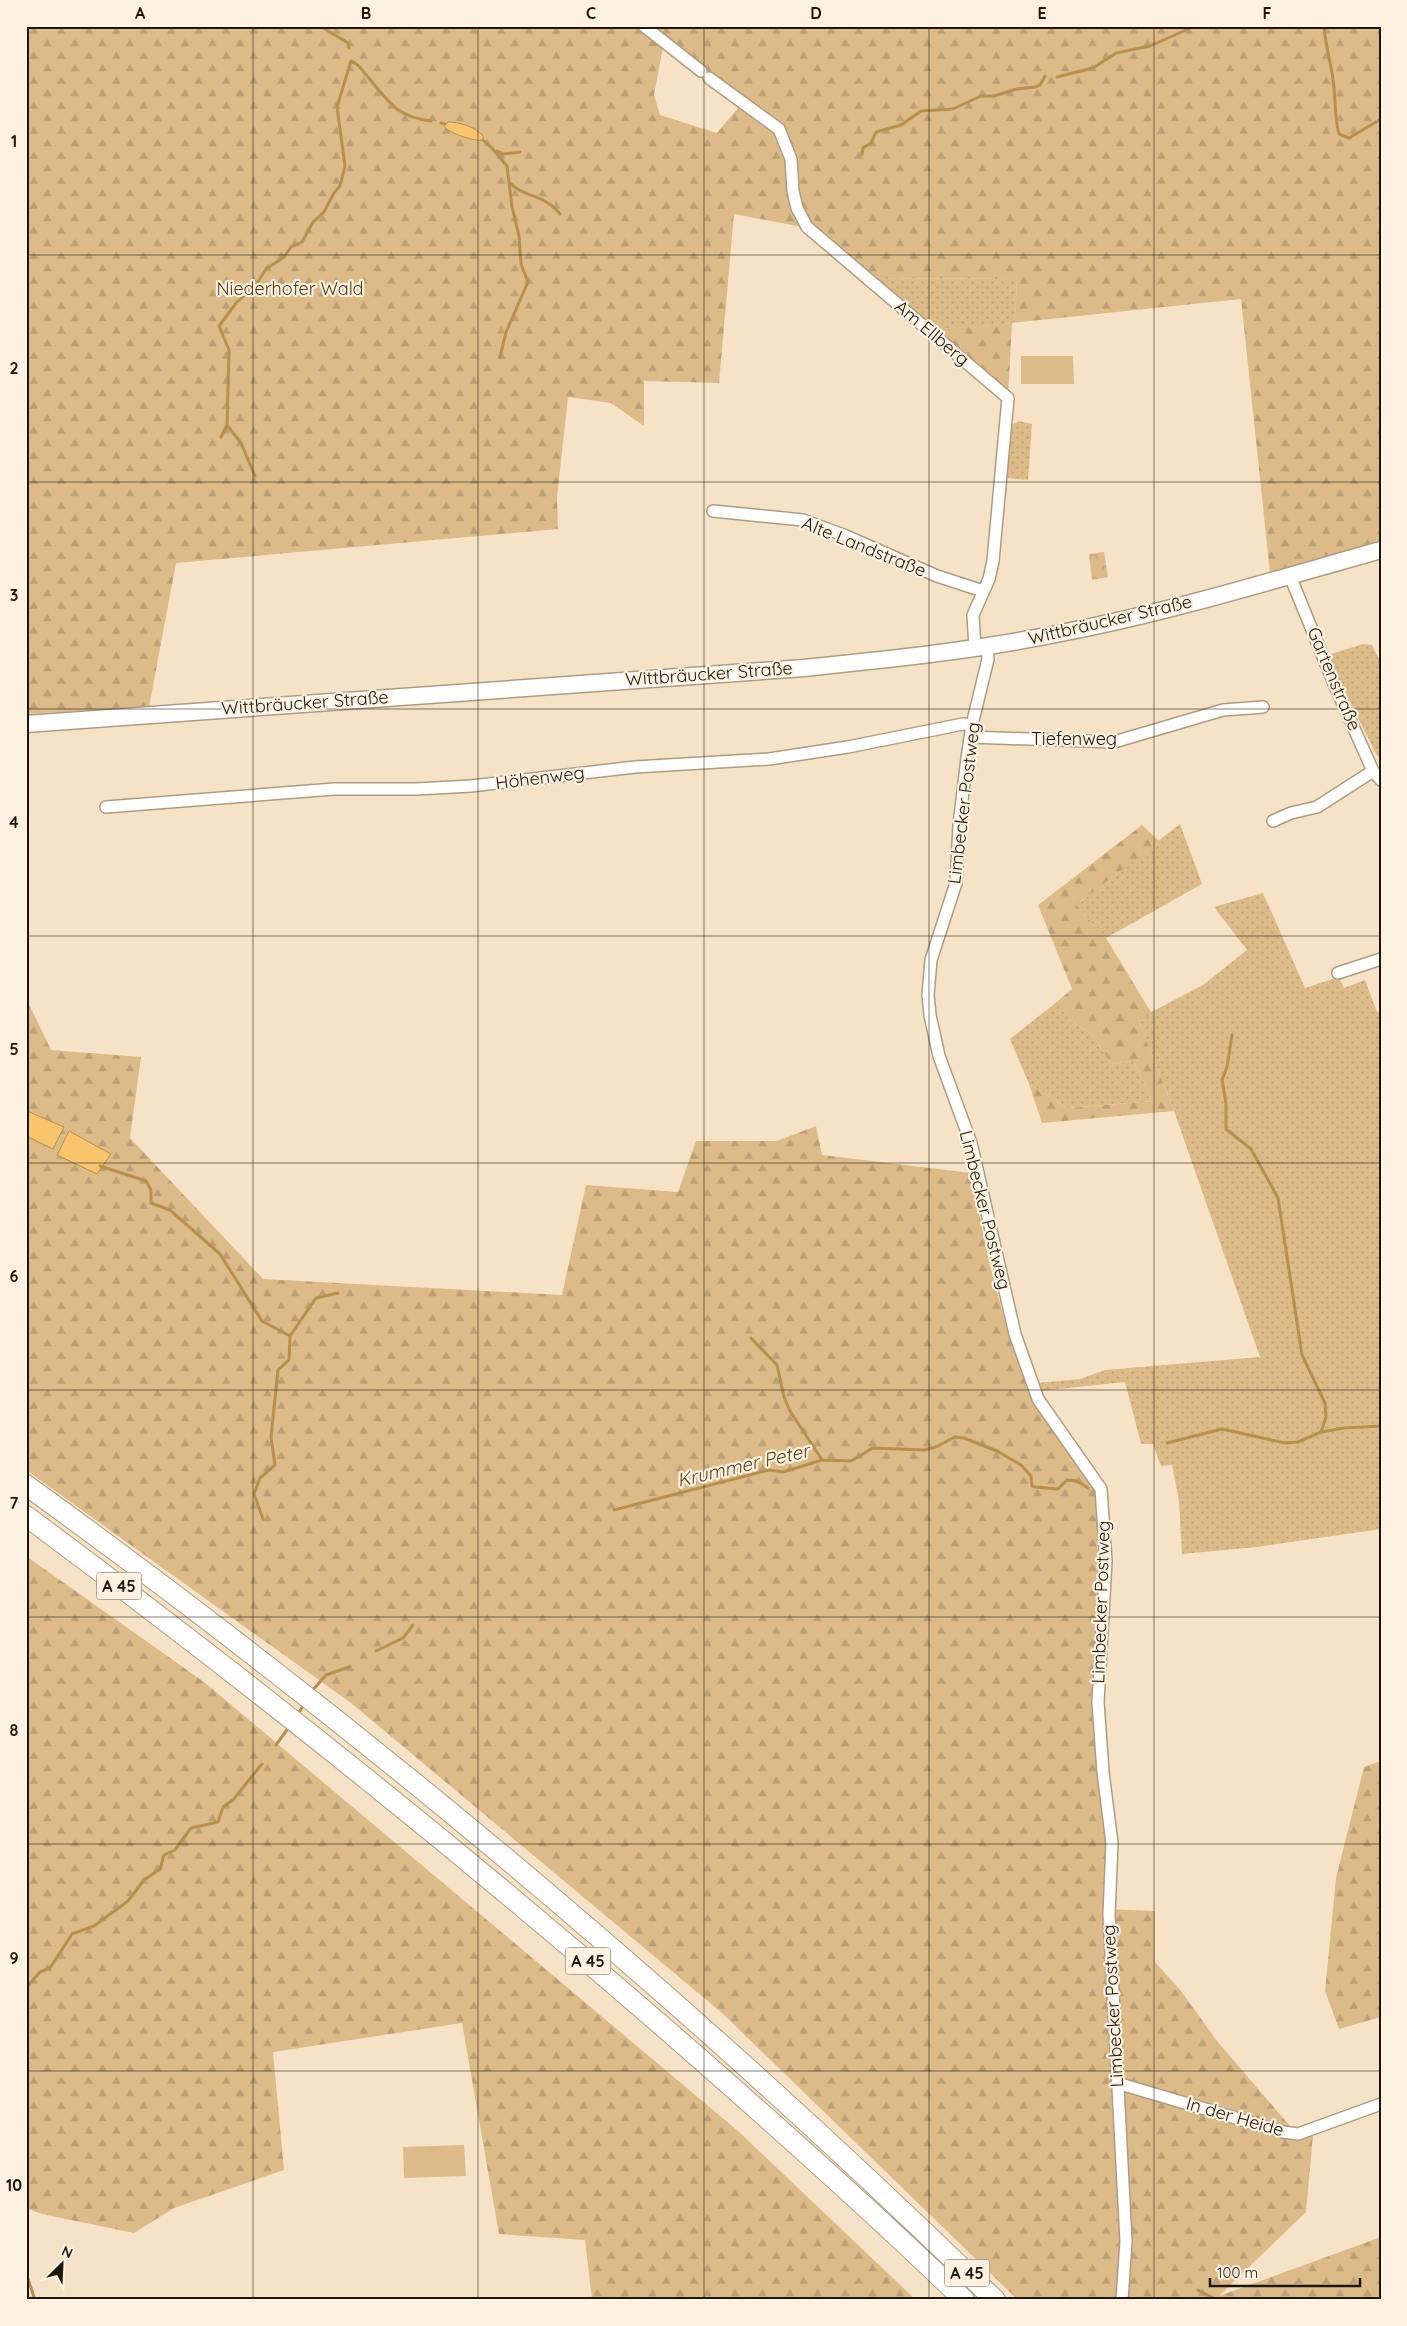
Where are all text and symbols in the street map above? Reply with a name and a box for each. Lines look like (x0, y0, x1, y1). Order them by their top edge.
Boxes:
text: A (135, 3, 146, 23)
text: B (361, 3, 371, 23)
text: C (586, 3, 596, 23)
text: D (810, 3, 822, 23)
text: E (1037, 3, 1047, 23)
text: F (1263, 3, 1272, 23)
text: 1 (11, 131, 17, 151)
park label: Niederhofer Wald (216, 277, 364, 300)
street label: Am Ellberg (890, 295, 974, 370)
text: 2 (9, 358, 19, 378)
street label: Alte Landstraße (799, 511, 930, 582)
text: 3 (10, 585, 18, 605)
street label: Wittbräucker Straße (1026, 589, 1194, 650)
street label: Gartenstraße (1302, 623, 1367, 734)
street label: Wittbräucker Straße (625, 656, 793, 691)
street label: Wittbräucker Straße (221, 685, 389, 720)
street label: Limbecker Postweg (942, 721, 985, 885)
street label: Tiefenweg (1031, 727, 1117, 750)
street label: Höhenweg (494, 761, 586, 794)
text: 4 (9, 812, 19, 832)
text: 5 (9, 1039, 19, 1059)
street label: Limbecker Postweg (955, 1128, 1016, 1292)
text: 6 (10, 1266, 19, 1286)
water label: Krummer Peter (675, 1438, 814, 1492)
text: 7 (10, 1493, 19, 1513)
street label: Limbecker Postweg (1086, 1520, 1115, 1684)
road number: A 45 (96, 1572, 142, 1600)
text: 8 (10, 1720, 19, 1740)
street label: Limbecker Postweg (1097, 1924, 1128, 2088)
text: 9 (9, 1948, 19, 1968)
road number: A 45 (566, 1948, 610, 1974)
street label: In der Heide (1184, 2092, 1287, 2141)
text: 10 (6, 2175, 22, 2195)
north arrow (38, 2238, 88, 2288)
text: N (59, 2242, 76, 2262)
scale bar (1210, 2256, 1360, 2288)
road number: A 45 (944, 2260, 990, 2286)
text: 100 m (1217, 2263, 1258, 2282)

